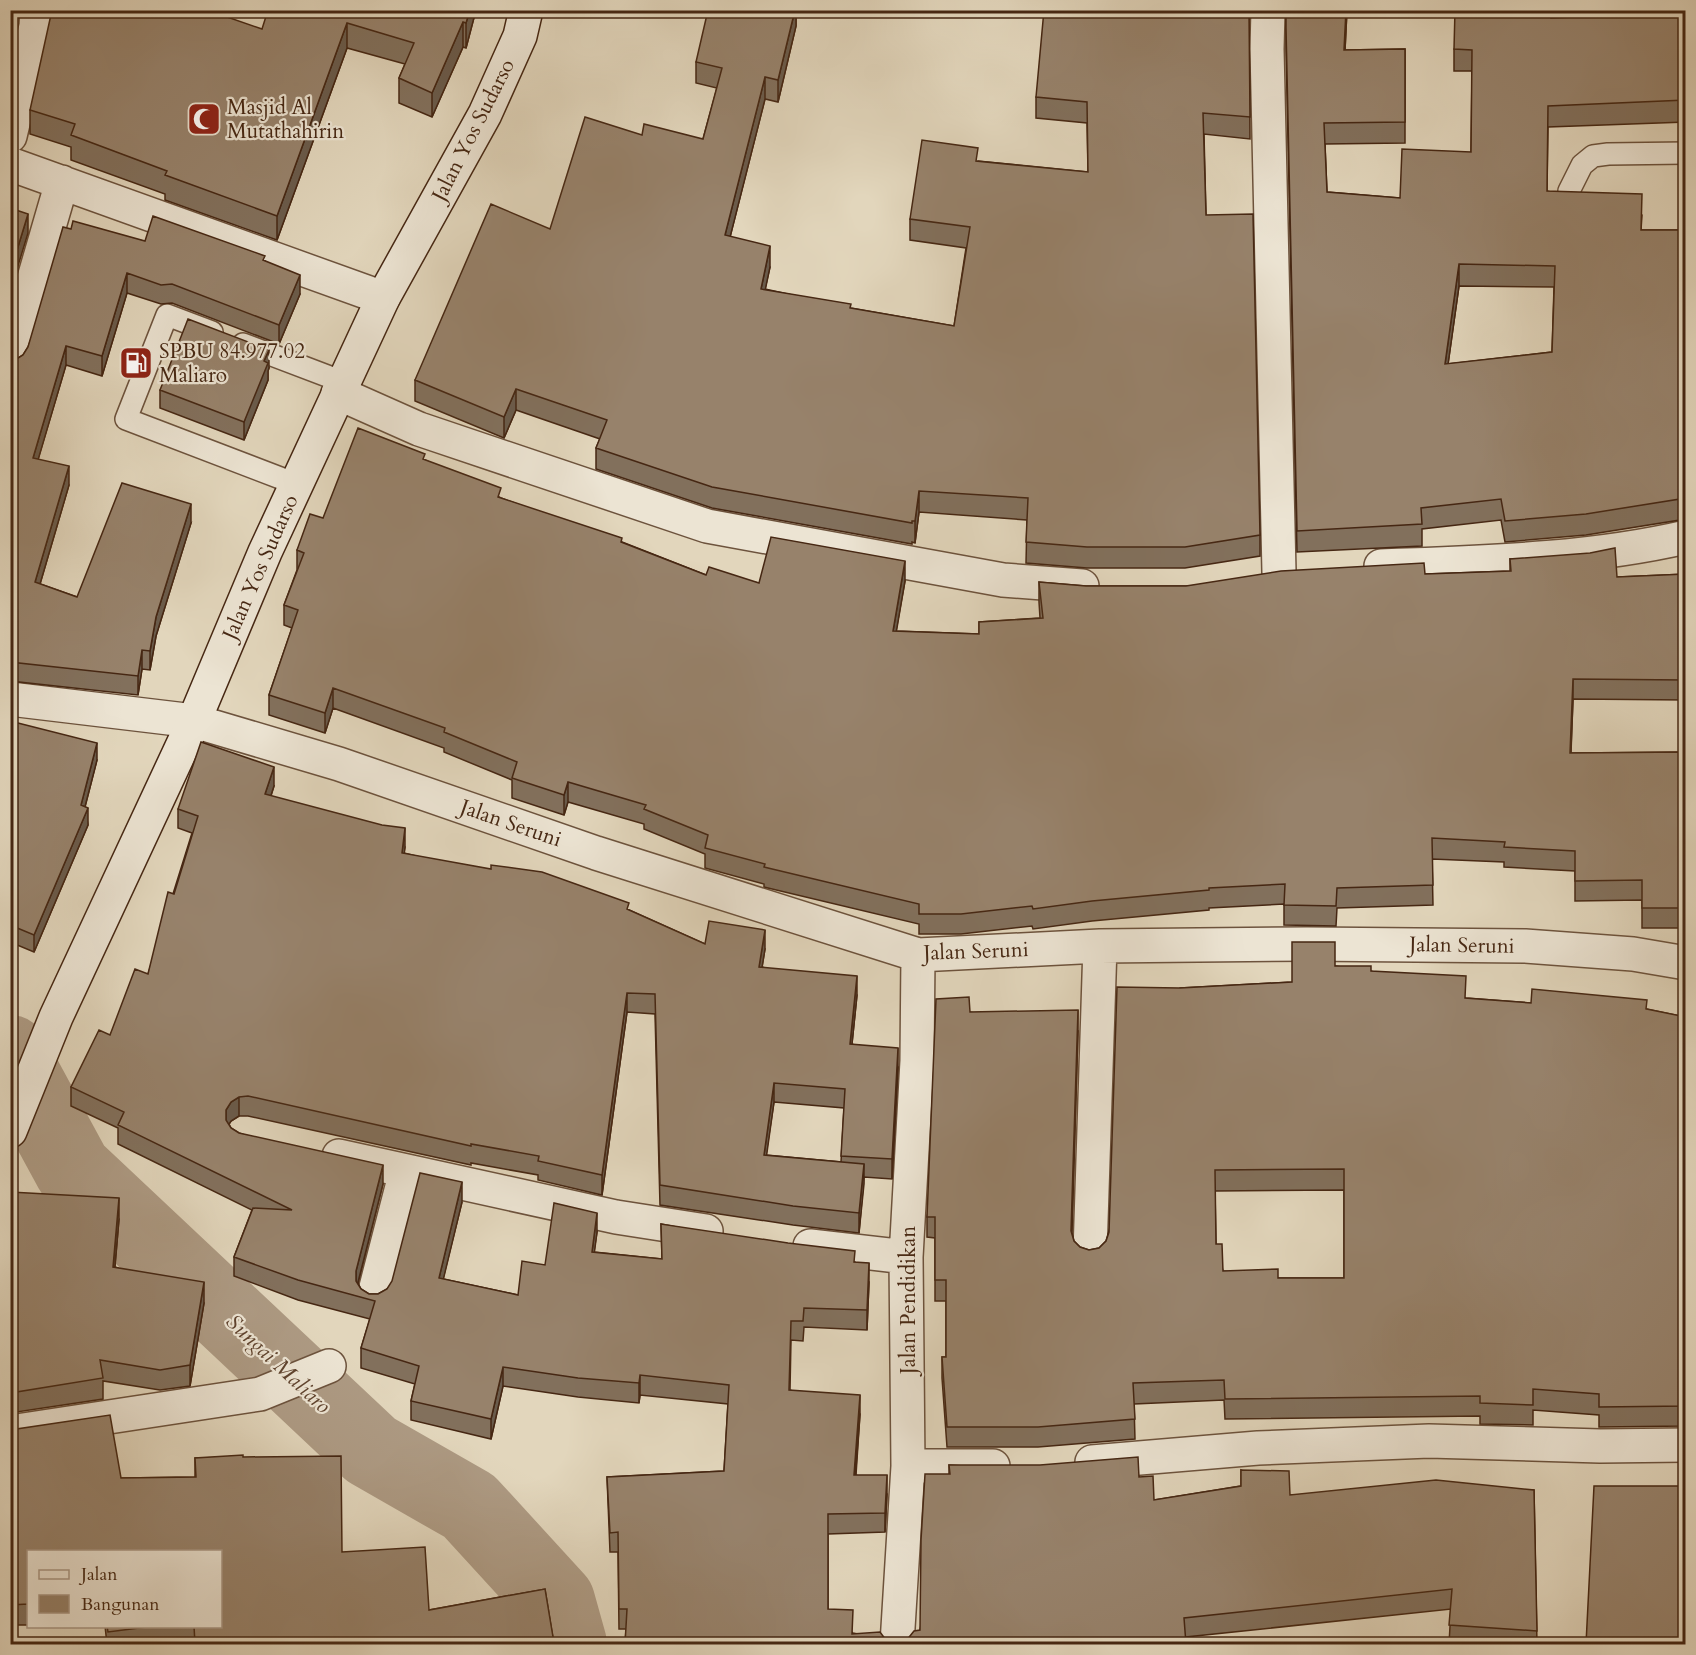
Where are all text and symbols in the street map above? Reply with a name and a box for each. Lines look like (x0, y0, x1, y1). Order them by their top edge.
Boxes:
street label: Jalan Yos Sudarso (424, 54, 522, 209)
place label: Masjid Al Mutathahirin (227, 93, 344, 146)
mosque icon: Masjid Al Mutathahirin (186, 101, 222, 137)
place label: SPBU 84.977.02 Maliaro (159, 337, 305, 390)
fuel station icon: SPBU 84.977.02 Maliaro (118, 345, 154, 381)
street label: Jalan Yos Sudarso (214, 490, 305, 647)
street label: Jalan Seruni (454, 792, 565, 854)
street label: Jalan Seruni (1406, 930, 1515, 961)
street label: Jalan Seruni (920, 935, 1029, 968)
street label: Jalan Pendidikan (894, 1226, 923, 1377)
water label: Sungai Maliaro (219, 1307, 337, 1420)
legend (27, 1550, 222, 1628)
text: Jalan (78, 1562, 118, 1587)
text: Bangunan (81, 1592, 160, 1617)

